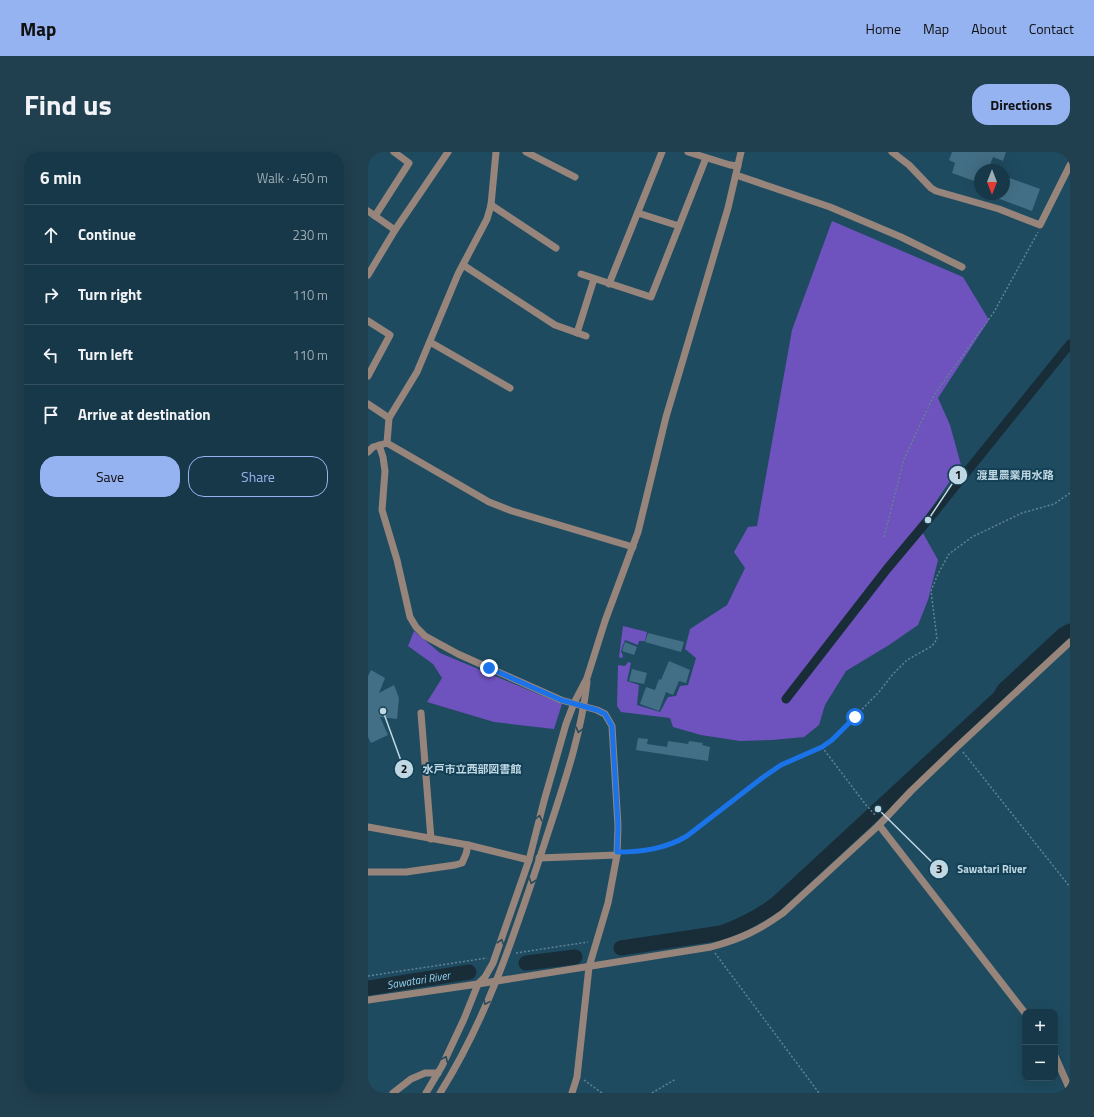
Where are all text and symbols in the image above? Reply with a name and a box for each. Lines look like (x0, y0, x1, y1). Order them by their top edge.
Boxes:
text: Map (20, 14, 56, 43)
text: Home (866, 18, 901, 39)
text: Map (923, 18, 949, 39)
text: About (971, 18, 1007, 39)
text: Contact (1029, 18, 1074, 39)
text: Find us (24, 83, 112, 126)
button: Directions (972, 84, 1070, 125)
north arrow (974, 164, 1010, 200)
text: 6 min (40, 165, 81, 191)
text: Walk · 450 m (257, 168, 328, 188)
text: Continue (78, 223, 136, 246)
icon: ahead (40, 224, 62, 246)
text: 230 m (292, 225, 328, 245)
text: Turn right (78, 283, 142, 306)
icon: right (40, 284, 62, 306)
text: 110 m (292, 285, 328, 305)
text: Turn left (78, 343, 133, 366)
icon: left (40, 344, 62, 366)
text: 110 m (292, 345, 328, 365)
text: Arrive at destination (78, 403, 211, 426)
icon: arrive (40, 404, 62, 426)
button: Save (40, 456, 180, 497)
button: Share (188, 456, 328, 497)
callout: 渡里農業用水路 (948, 464, 1061, 487)
text: 1 (955, 465, 961, 484)
text: 渡里農業用水路 (977, 467, 1054, 483)
route end (480, 659, 498, 677)
route start (846, 708, 864, 726)
one-way arrow (575, 726, 584, 733)
callout: 水戸市立西部図書館 (394, 758, 529, 781)
text: 2 (401, 759, 407, 778)
text: 水戸市立西部図書館 (423, 761, 522, 777)
one-way arrow (534, 815, 543, 822)
callout: Sawatari River (929, 857, 1035, 880)
text: 3 (936, 859, 942, 878)
text: Sawatari River (957, 861, 1027, 877)
one-way arrow (528, 877, 536, 884)
one-way arrow (496, 939, 504, 946)
water label: Sawatari River (386, 967, 453, 993)
one-way arrow (483, 999, 491, 1006)
map controls (1022, 1009, 1058, 1081)
button: + (1022, 1009, 1058, 1045)
button: − (1022, 1045, 1058, 1081)
one-way arrow (440, 1056, 448, 1063)

